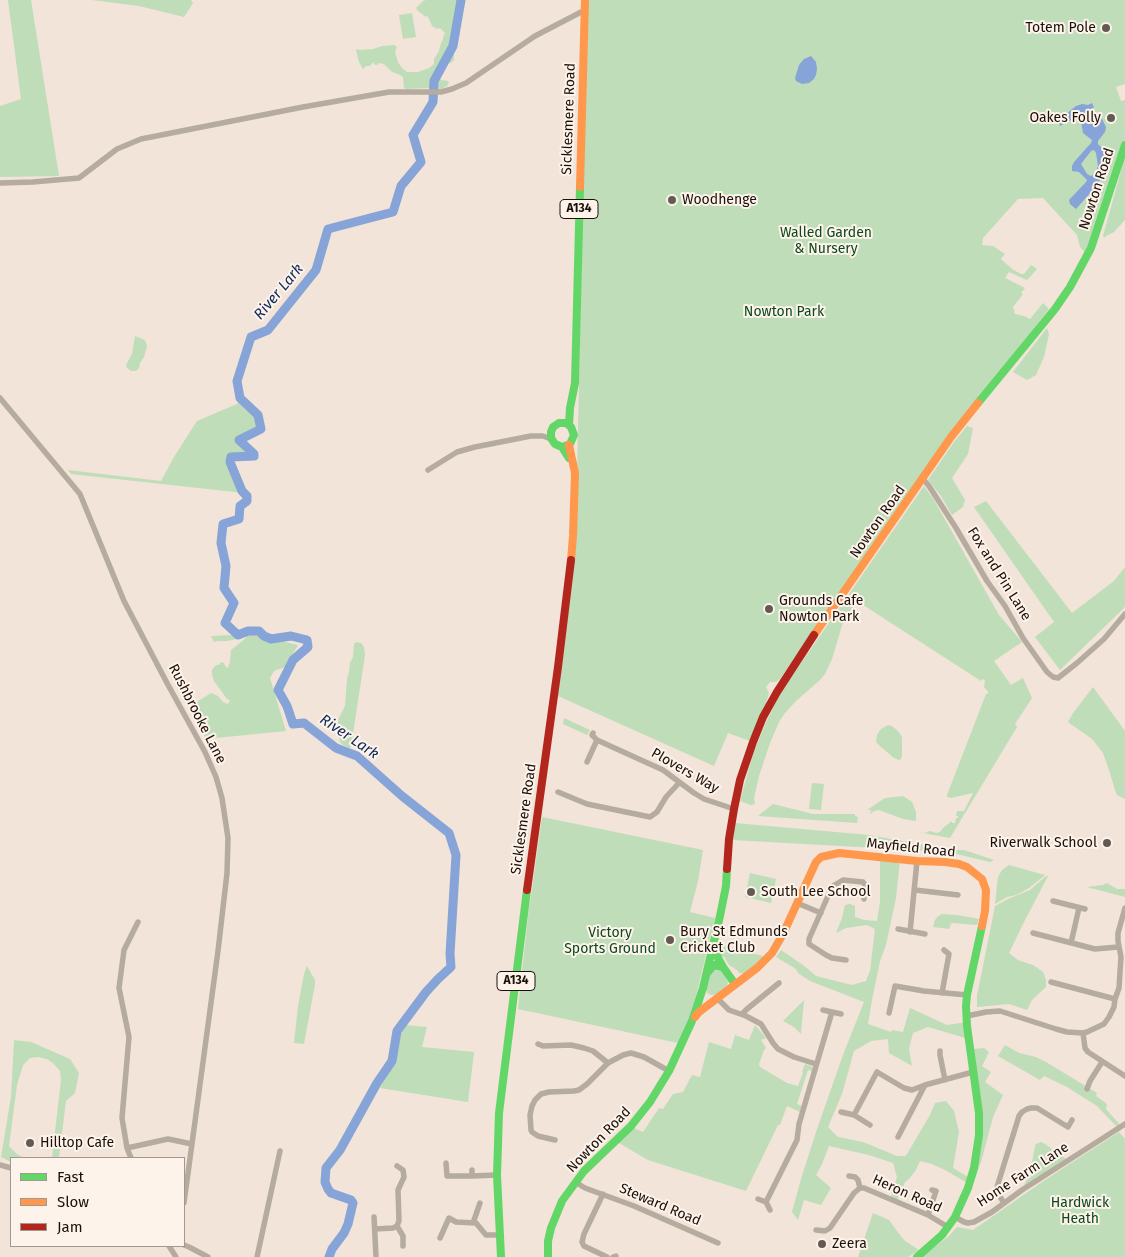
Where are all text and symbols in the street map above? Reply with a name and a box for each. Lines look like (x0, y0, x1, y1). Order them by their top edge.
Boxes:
place label: Totem Pole (1026, 20, 1096, 36)
marker: Totem Pole (1100, 22, 1112, 34)
street label: Sicklesmere Road (559, 63, 579, 175)
place label: Oakes Folly (1029, 110, 1101, 126)
marker: Oakes Folly (1105, 112, 1117, 124)
street label: Nowton Road (1076, 146, 1118, 232)
place label: Woodhenge (682, 192, 757, 208)
marker: Woodhenge (666, 194, 678, 206)
road number: A134 (560, 200, 598, 218)
park label: Walled Garden & Nursery (780, 225, 872, 258)
water label: River Lark (251, 260, 307, 324)
park label: Nowton Park (744, 304, 824, 320)
street label: Nowton Road (847, 482, 909, 562)
street label: Fox and Pin Lane (963, 524, 1035, 624)
place label: Grounds Cafe Nowton Park (779, 593, 863, 626)
marker: Grounds Cafe Nowton Park (763, 603, 775, 615)
street label: Rushbrooke Lane (165, 661, 229, 767)
water label: River Lark (316, 711, 382, 763)
street label: Plovers Way (648, 745, 722, 797)
street label: Sicklesmere Road (508, 762, 540, 876)
street label: Mayfield Road (866, 835, 956, 861)
place label: Riverwalk School (989, 835, 1097, 851)
marker: Riverwalk School (1101, 837, 1113, 849)
place label: South Lee School (761, 884, 870, 900)
marker: South Lee School (745, 886, 757, 898)
place label: Bury St Edmunds Cricket Club (680, 924, 788, 956)
park label: Victory Sports Ground (564, 925, 656, 958)
marker: Bury St Edmunds Cricket Club (664, 934, 676, 946)
road number: A134 (497, 971, 535, 990)
street label: Nowton Road (563, 1104, 635, 1176)
place label: Hilltop Cafe (40, 1135, 114, 1151)
marker: Hilltop Cafe (24, 1137, 36, 1149)
street label: Home Farm Lane (974, 1139, 1072, 1211)
legend (10, 1157, 185, 1247)
text: Fast (57, 1168, 84, 1186)
street label: Heron Road (870, 1171, 944, 1217)
street label: Steward Road (617, 1180, 703, 1230)
text: Slow (57, 1193, 89, 1211)
park label: Hardwick Heath (1051, 1195, 1109, 1228)
text: Jam (57, 1218, 83, 1236)
place label: Zeera (832, 1236, 867, 1252)
marker: Zeera (816, 1238, 828, 1250)

